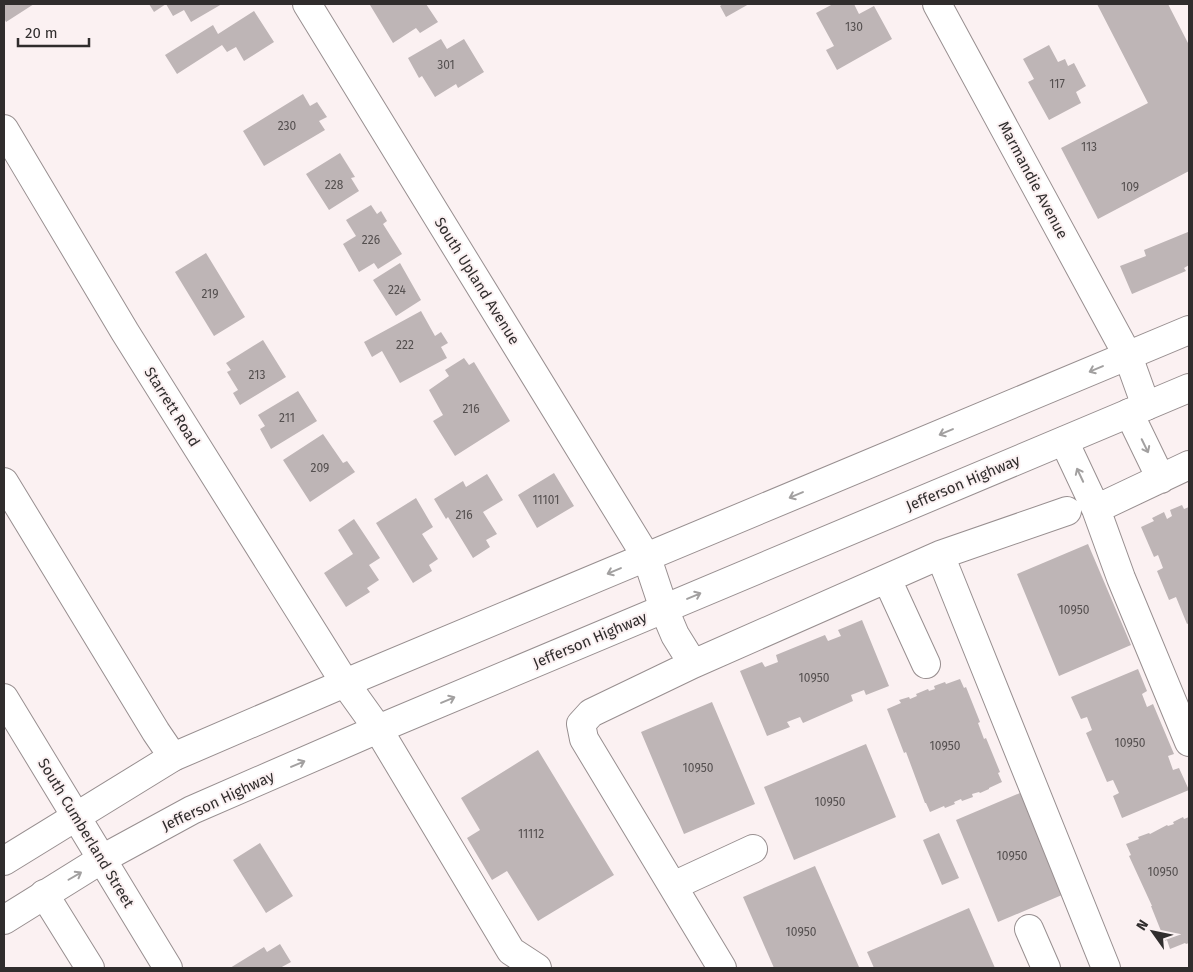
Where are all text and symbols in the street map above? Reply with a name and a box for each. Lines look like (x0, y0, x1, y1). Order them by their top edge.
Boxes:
scale bar (18, 15, 89, 47)
house number: 130 (845, 20, 863, 34)
text: 20 m (25, 24, 58, 42)
house number: 301 (437, 58, 455, 72)
house number: 117 (1049, 77, 1065, 91)
street label: Marmandie Avenue (994, 118, 1072, 242)
house number: 230 (278, 119, 297, 133)
house number: 113 (1081, 140, 1097, 154)
house number: 228 (325, 178, 344, 192)
house number: 109 (1121, 180, 1139, 194)
street label: South Upland Avenue (431, 214, 523, 348)
house number: 226 (362, 233, 380, 247)
house number: 224 (388, 283, 407, 297)
house number: 219 (201, 287, 219, 301)
house number: 222 (396, 338, 414, 352)
street label: Starrett Road (140, 364, 204, 450)
one-way arrow (1089, 365, 1104, 375)
house number: 213 (249, 368, 265, 382)
house number: 216 (462, 402, 480, 416)
house number: 211 (279, 411, 295, 425)
one-way arrow (939, 428, 954, 438)
one-way arrow (1141, 438, 1150, 453)
street label: Jefferson Highway (903, 451, 1023, 515)
house number: 209 (311, 461, 329, 475)
one-way arrow (1075, 468, 1085, 483)
one-way arrow (789, 491, 804, 500)
house number: 11101 (533, 493, 559, 507)
house number: 216 (455, 508, 473, 522)
one-way arrow (607, 567, 622, 577)
one-way arrow (686, 591, 701, 601)
house number: 10950 (1059, 603, 1090, 617)
street label: Jefferson Highway (530, 608, 650, 672)
house number: 10950 (799, 671, 830, 685)
one-way arrow (439, 695, 455, 704)
house number: 10950 (1115, 736, 1146, 750)
house number: 10950 (930, 739, 961, 753)
street label: South Cumberland Street (34, 755, 138, 912)
one-way arrow (290, 758, 305, 768)
house number: 10950 (683, 761, 714, 775)
street label: Jefferson Highway (159, 767, 278, 835)
house number: 10950 (815, 795, 846, 809)
house number: 11112 (518, 827, 544, 841)
house number: 10950 (997, 849, 1028, 863)
house number: 10950 (1148, 865, 1179, 879)
one-way arrow (67, 870, 81, 880)
north arrow (1128, 907, 1178, 957)
text: N (1133, 917, 1152, 934)
house number: 10950 (786, 925, 817, 939)

